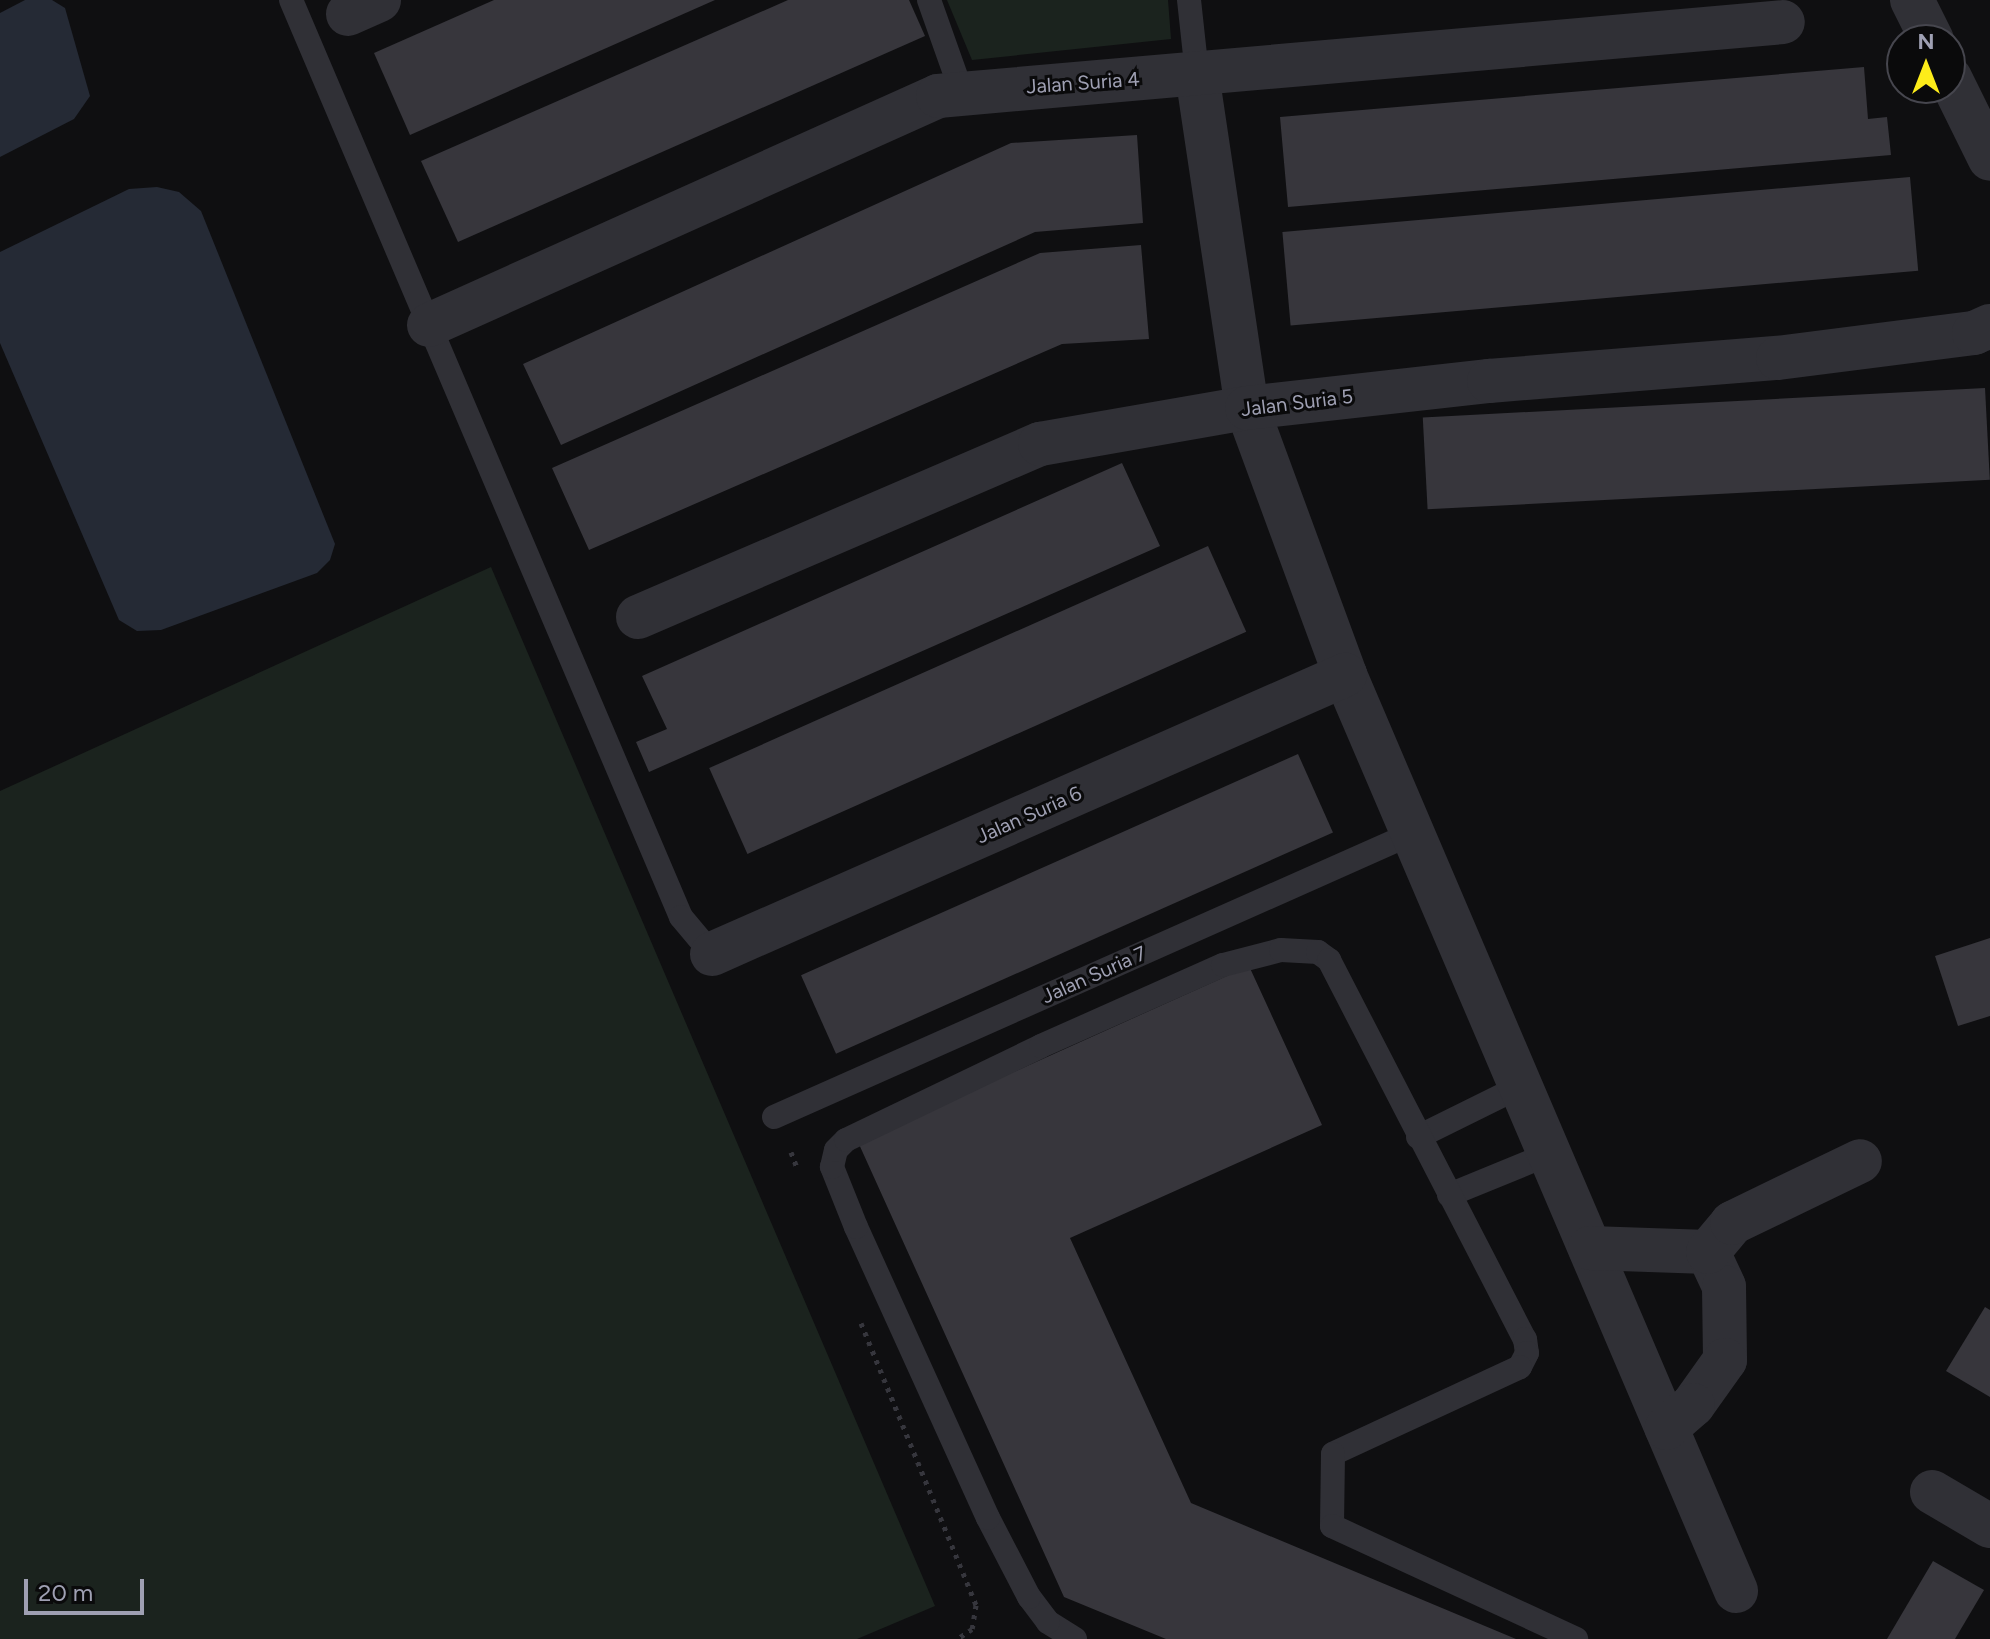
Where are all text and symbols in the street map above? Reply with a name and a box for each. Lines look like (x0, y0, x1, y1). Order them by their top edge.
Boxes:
north arrow (1886, 24, 1966, 104)
text: N (1917, 28, 1935, 55)
street label: Jalan Suria 4 (1026, 67, 1140, 99)
street label: Jalan Suria 5 (1240, 384, 1354, 422)
street label: Jalan Suria 6 (973, 781, 1085, 849)
street label: Jalan Suria 7 (1038, 941, 1150, 1009)
scale bar (28, 1563, 148, 1613)
text: 20 m (38, 1578, 93, 1607)

